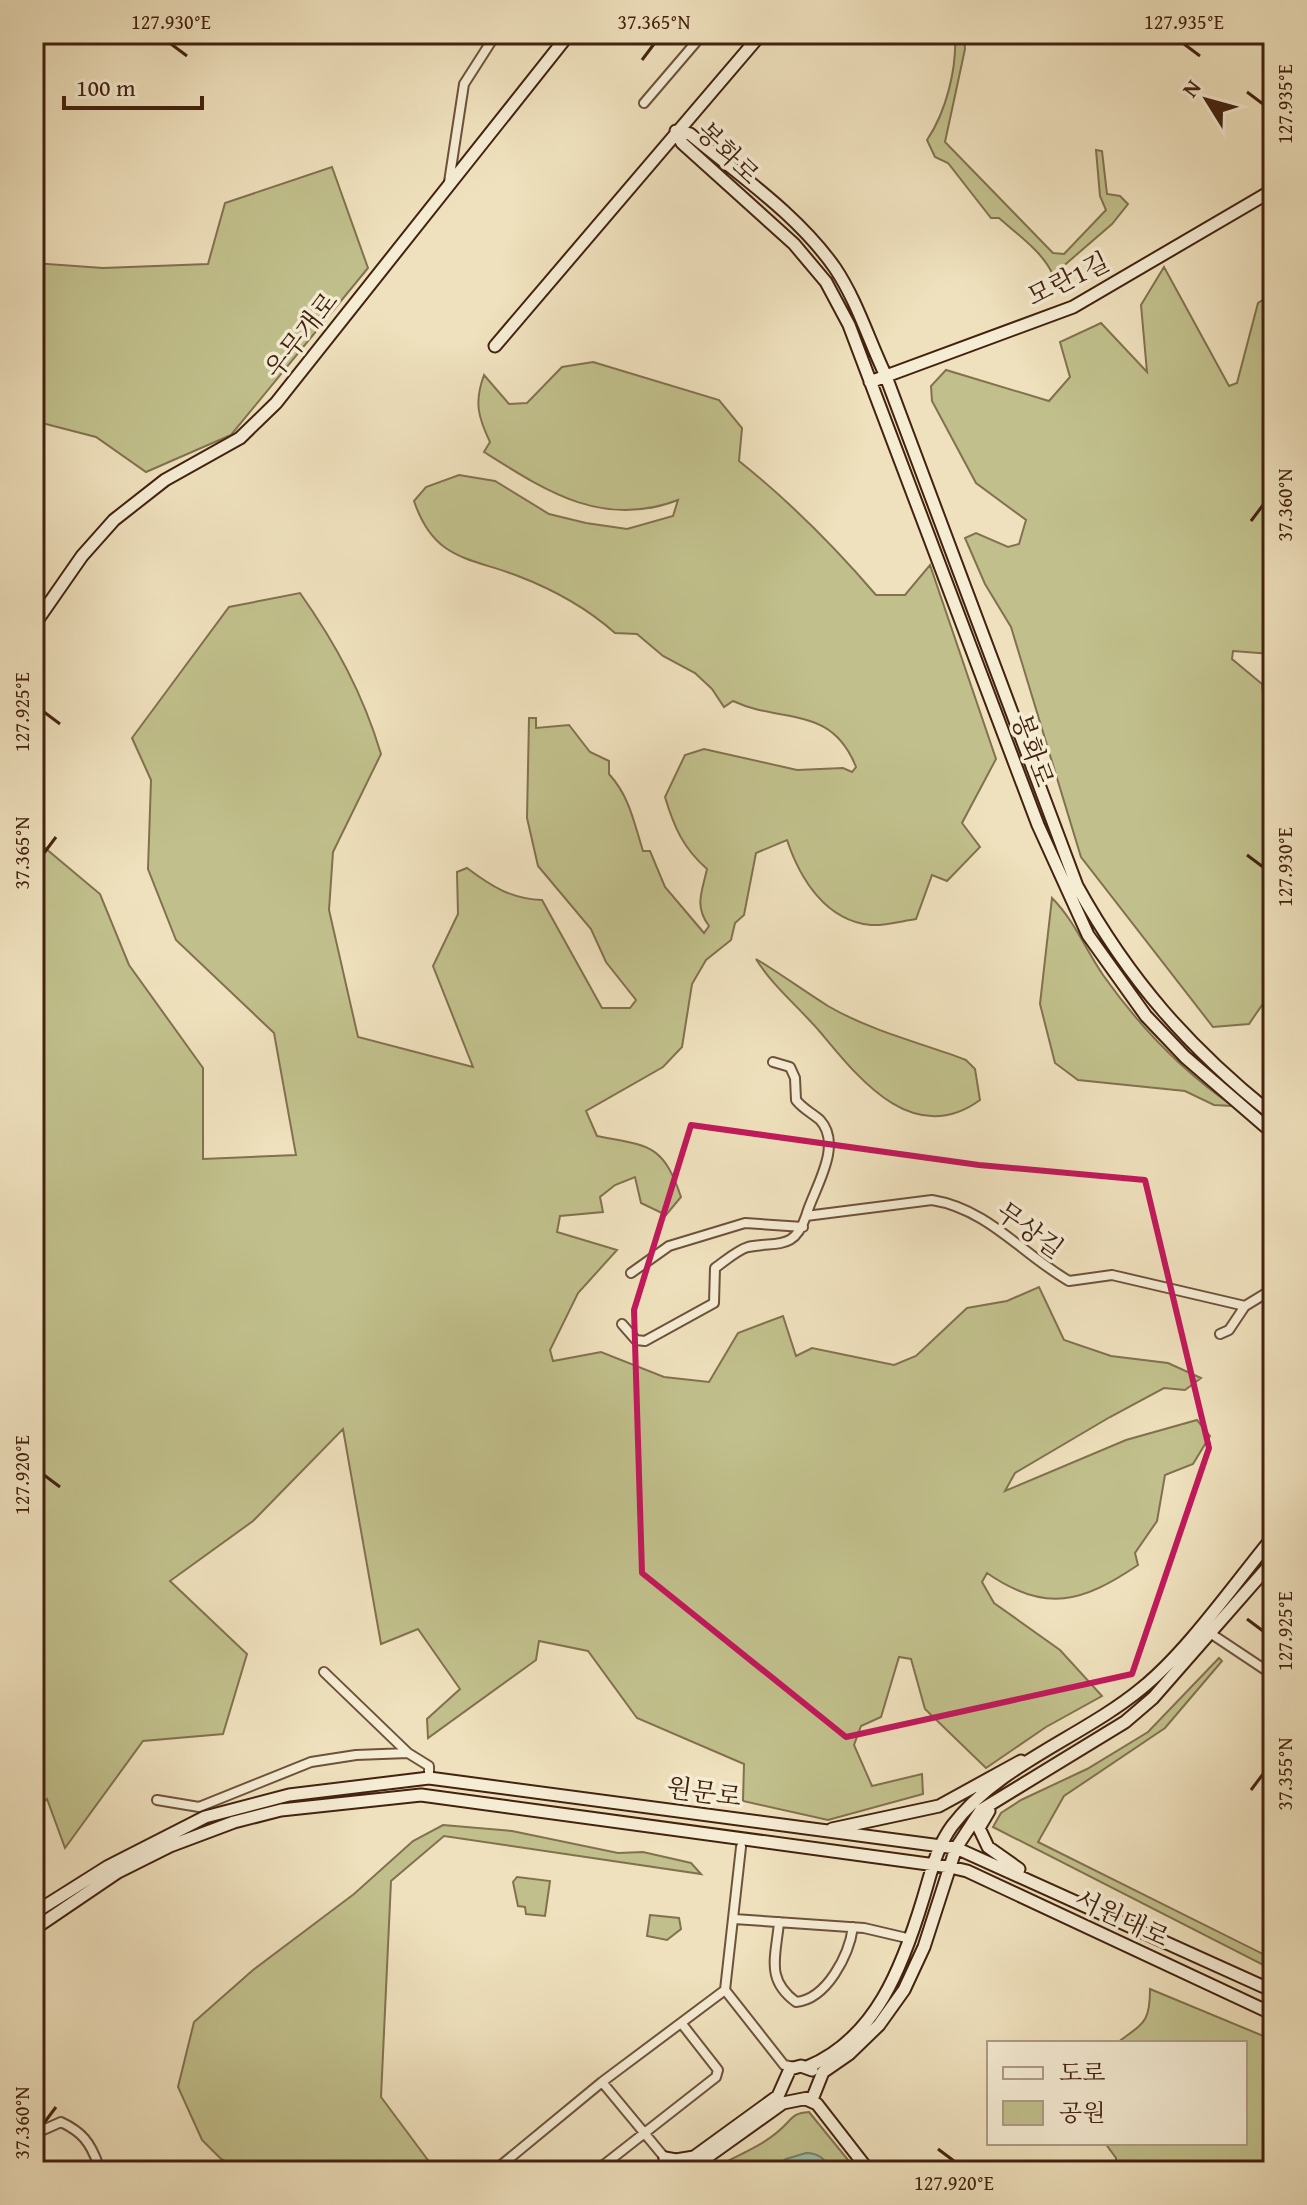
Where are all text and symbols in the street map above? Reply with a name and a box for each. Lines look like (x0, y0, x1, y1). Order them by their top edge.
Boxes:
text: 127.930°E (131, 7, 211, 36)
text: 37.365°N (617, 7, 691, 36)
text: 127.935°E (1144, 7, 1224, 36)
scale bar (64, 60, 202, 110)
north arrow (1167, 60, 1247, 140)
text: 127.935°E (1270, 64, 1299, 144)
text: 100 m (76, 70, 136, 105)
text: N (1174, 72, 1208, 103)
street label: 봉화로 (688, 112, 769, 193)
street label: 모란1길 (1020, 242, 1116, 315)
street label: 우무개로 (254, 283, 347, 386)
text: 37.360°N (1270, 468, 1299, 542)
text: 127.925°E (7, 672, 36, 752)
street label: 봉화로 (1002, 708, 1065, 792)
text: 37.365°N (7, 816, 36, 890)
text: 127.930°E (1270, 827, 1299, 907)
street label: 무상길 (988, 1192, 1072, 1268)
text: 127.920°E (7, 1435, 36, 1515)
text: 127.925°E (1270, 1591, 1299, 1671)
text: 37.355°N (1270, 1737, 1299, 1811)
street label: 원문로 (664, 1767, 744, 1816)
street label: 서원대로 (1068, 1879, 1176, 1956)
legend (987, 2041, 1247, 2145)
text: 도로 (1059, 2055, 1105, 2090)
text: 37.360°N (7, 2086, 36, 2160)
text: 공원 (1059, 2095, 1105, 2130)
text: 127.920°E (914, 2168, 994, 2197)

